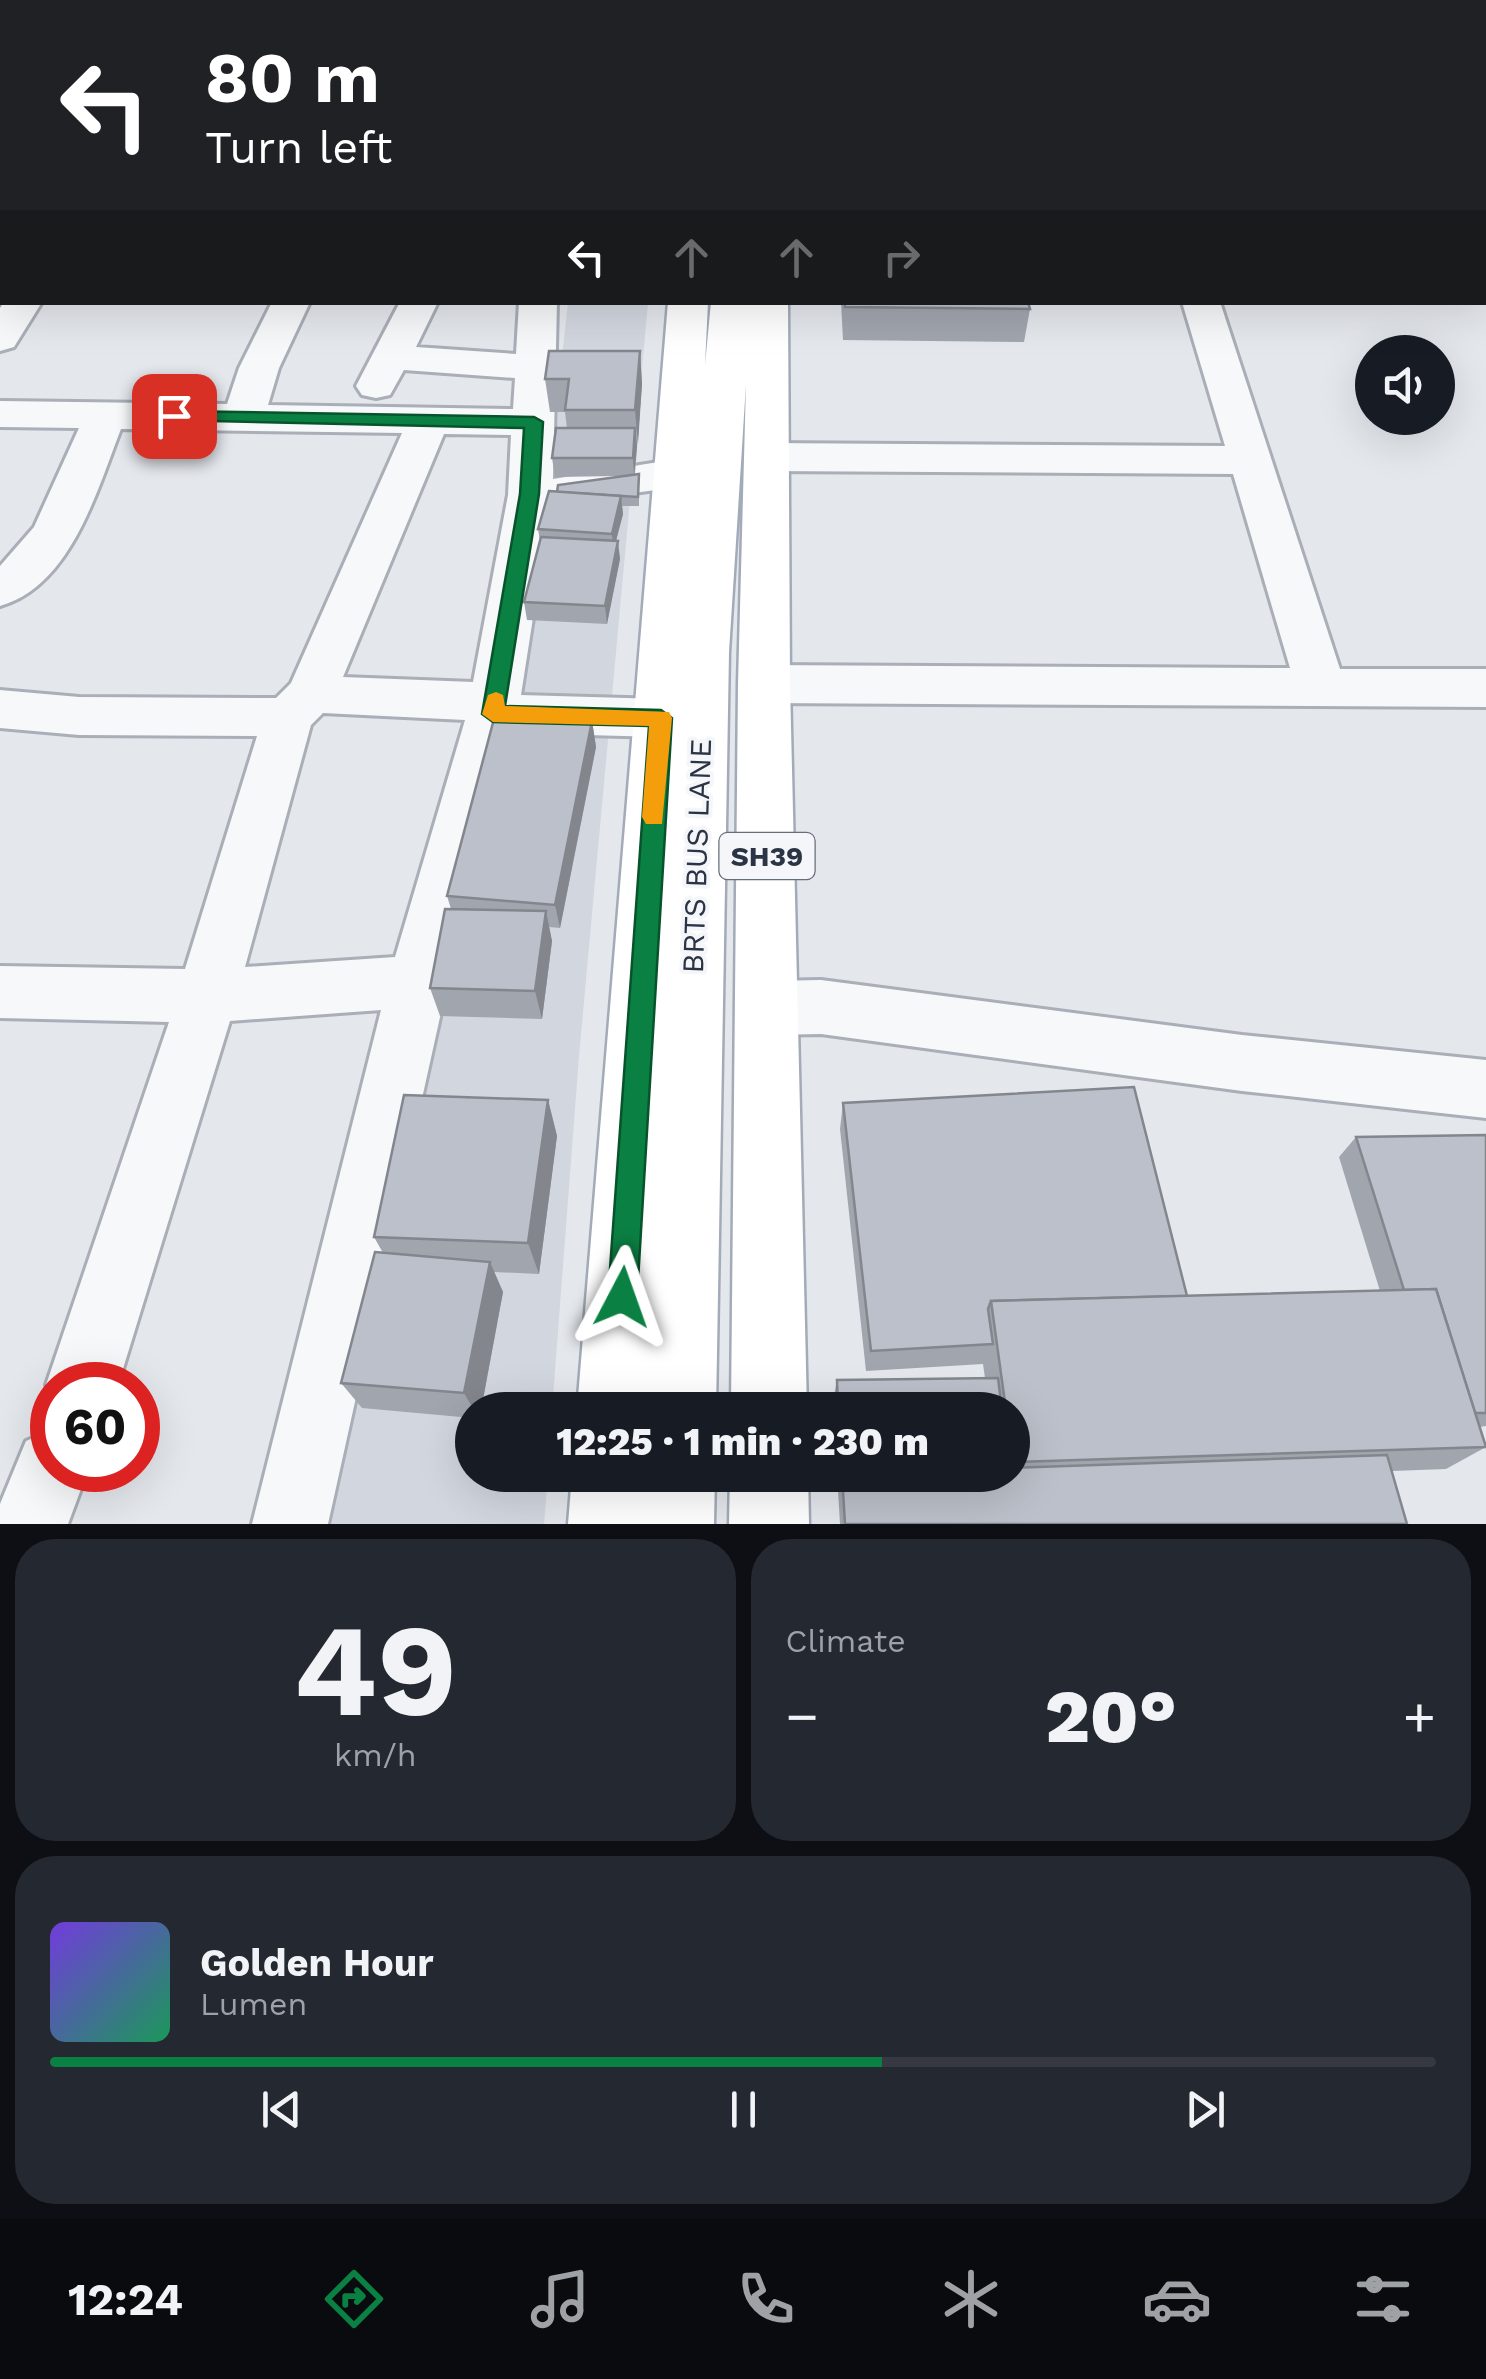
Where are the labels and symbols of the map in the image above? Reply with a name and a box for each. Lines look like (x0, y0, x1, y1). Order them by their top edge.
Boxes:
pin (132, 374, 217, 459)
street label: BRTS BUS LANE (675, 738, 718, 974)
road number: SH39 (720, 833, 814, 879)
position arrow (570, 1245, 674, 1349)
speed limit sign: 60 (30, 1362, 160, 1492)

